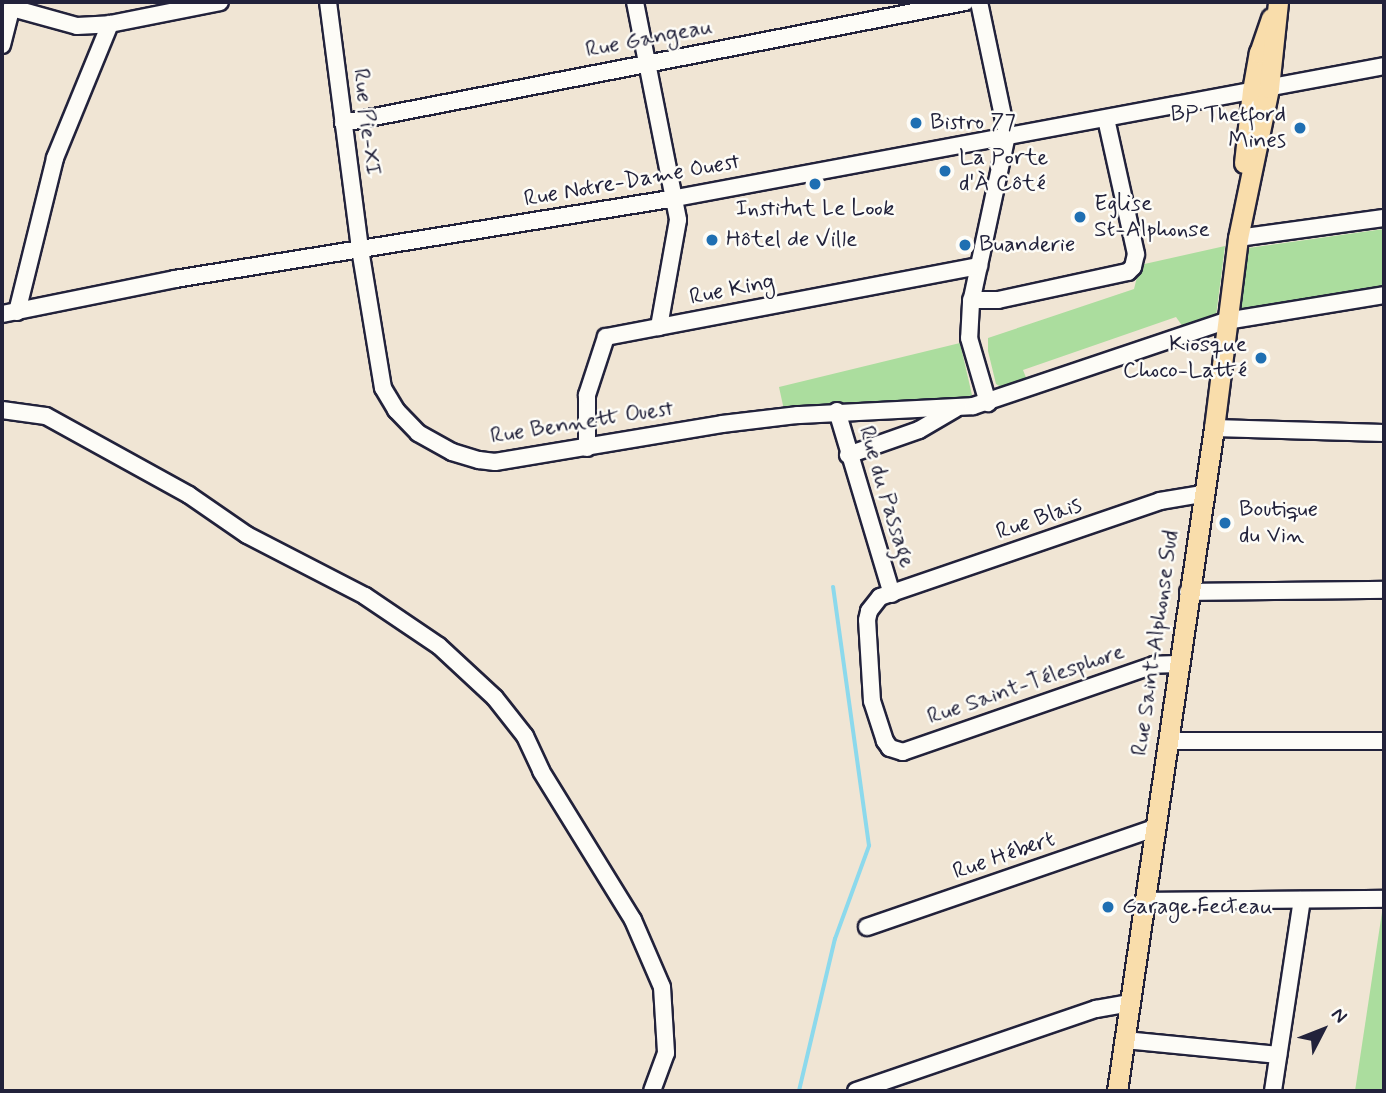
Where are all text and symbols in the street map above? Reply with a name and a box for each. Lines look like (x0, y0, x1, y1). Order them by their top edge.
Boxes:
street label: Rue Gangeau (585, 14, 713, 64)
street label: Rue Pie-XI (346, 68, 386, 176)
place label: BP Thetford Mines (1169, 101, 1286, 155)
place label: Bistro 77 (930, 109, 1016, 137)
marker: Bistro 77 (908, 115, 924, 131)
marker: BP Thetford Mines (1292, 120, 1308, 136)
place label: La Porte d'À Côté (959, 144, 1046, 198)
street label: Rue Notre-Dame Ouest (522, 148, 742, 214)
marker: La Porte d'À Côté (937, 163, 953, 179)
marker: Institut Le Look (807, 176, 823, 192)
place label: Eglise St-Alphonse (1094, 190, 1210, 244)
place label: Institut Le Look (733, 195, 897, 223)
marker: Eglise St-Alphonse (1072, 209, 1088, 225)
place label: Hôtel de Ville (726, 226, 856, 254)
place label: Buanderie (979, 231, 1075, 259)
marker: Hôtel de Ville (704, 232, 720, 248)
marker: Buanderie (957, 237, 973, 253)
street label: Rue King (687, 268, 777, 312)
place label: Kiosque Choco-Latté (1123, 331, 1247, 385)
marker: Kiosque Choco-Latté (1253, 350, 1269, 366)
street label: Rue Bennett Ouest (488, 395, 676, 451)
street label: Rue du Passage (852, 424, 920, 570)
street label: Rue Blais (993, 492, 1085, 546)
place label: Boutique du Vin (1239, 496, 1318, 550)
marker: Boutique du Vin (1217, 515, 1233, 531)
street label: Rue Saint-Alphonse Sud (1126, 528, 1186, 758)
street label: Rue Saint-Télesphore (925, 639, 1127, 731)
street label: Rue Hébert (949, 826, 1059, 886)
place label: Garage Fecteau (1122, 893, 1273, 921)
marker: Garage Fecteau (1100, 899, 1116, 915)
north arrow (1288, 995, 1358, 1065)
text: N (1325, 1003, 1353, 1029)

